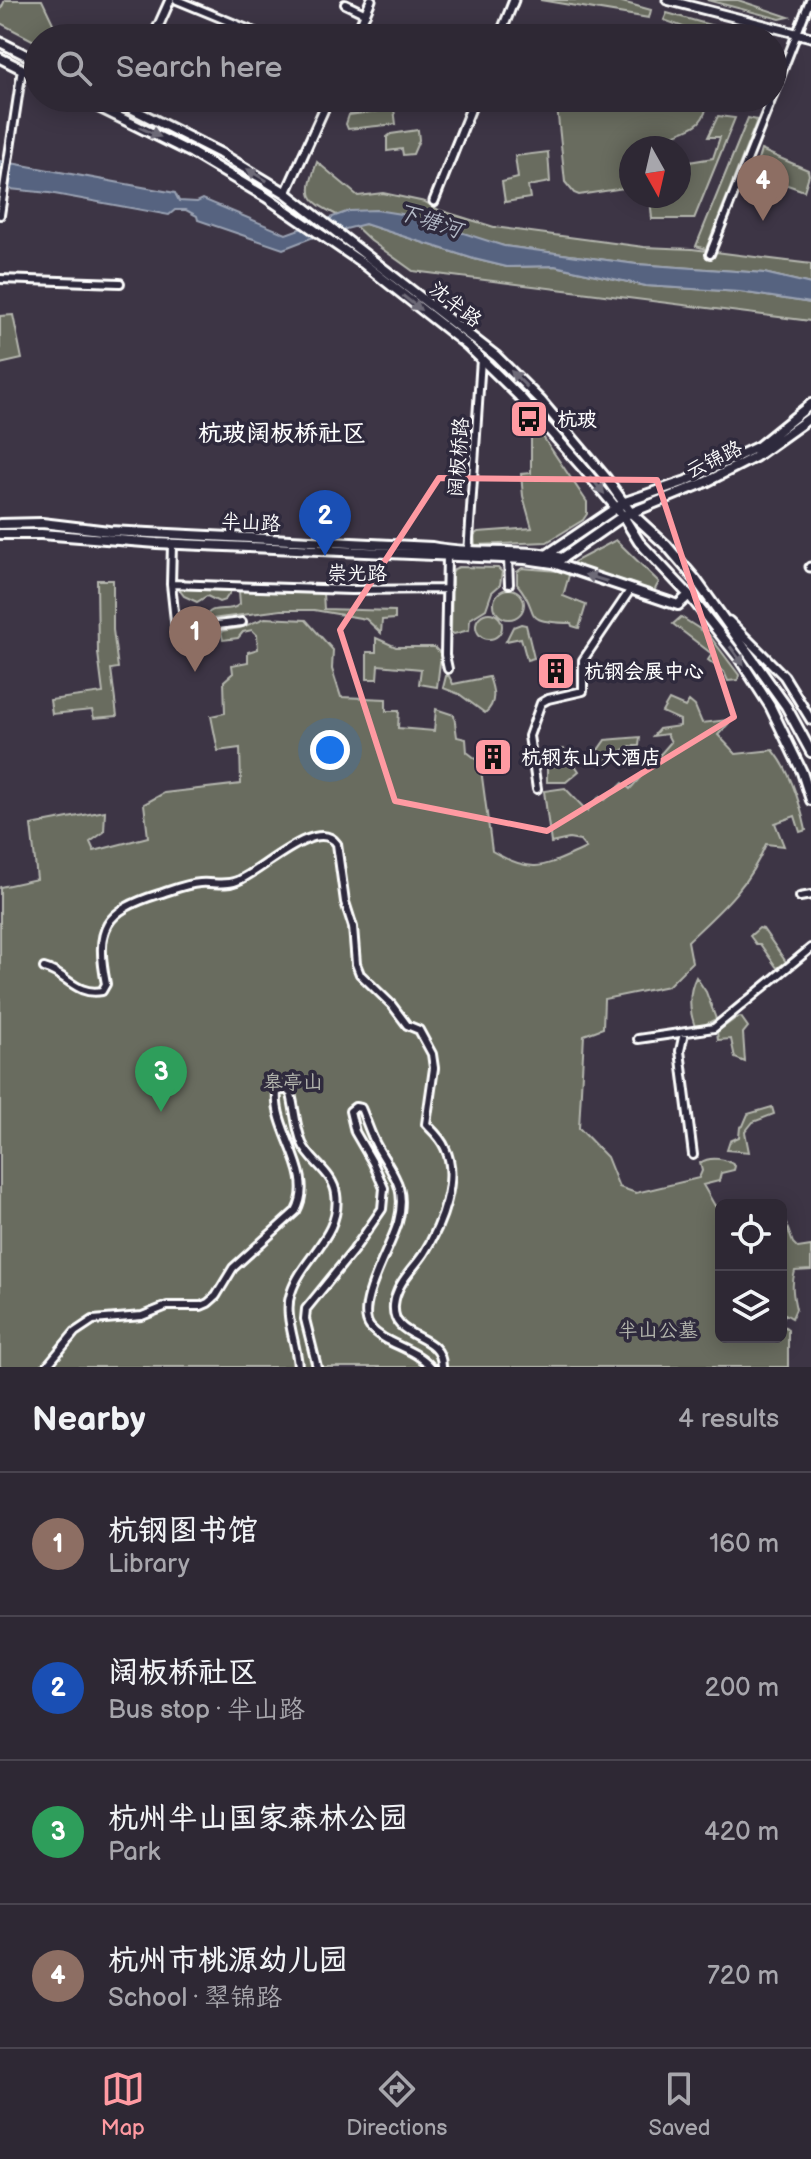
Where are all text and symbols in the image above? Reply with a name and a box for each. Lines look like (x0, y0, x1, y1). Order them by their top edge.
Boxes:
search box (24, 24, 787, 112)
icon: search (52, 46, 96, 90)
text: Search here (116, 50, 282, 86)
one-way arrow (138, 125, 162, 139)
north arrow (619, 136, 691, 208)
pin: 4 (737, 155, 789, 221)
one-way arrow (246, 169, 268, 183)
water label: 下塘河 (394, 198, 468, 245)
street label: 沈半路 (424, 277, 487, 333)
one-way arrow (402, 294, 422, 310)
one-way arrow (510, 370, 529, 389)
bus stop icon: 杭玻 (508, 398, 550, 440)
place label: 杭玻 (557, 408, 597, 432)
street label: 阔板桥路 (444, 415, 474, 498)
district label: 杭玻阔板桥社区 (198, 419, 366, 448)
street label: 云锦路 (682, 436, 748, 484)
one-way arrow (588, 475, 604, 495)
pin: 2 (299, 490, 351, 556)
street label: 半山路 (220, 509, 283, 537)
street label: 崇光路 (327, 562, 388, 586)
one-way arrow (584, 571, 608, 583)
pin: 1 (169, 606, 221, 672)
one-way arrow (729, 646, 744, 667)
building icon: 杭钢会展中心 (535, 650, 577, 692)
place label: 杭钢会展中心 (584, 660, 704, 684)
your location (310, 730, 350, 770)
building icon: 杭钢东山大酒店 (472, 736, 514, 778)
place label: 杭钢东山大酒店 (521, 746, 661, 770)
pin: 3 (135, 1046, 187, 1112)
park label: 皋亭山 (263, 1071, 323, 1095)
map controls (715, 1199, 787, 1343)
button: locate (715, 1199, 787, 1271)
button: layers (715, 1271, 787, 1343)
park label: 半山公墓 (618, 1319, 698, 1343)
text: Nearby (32, 1399, 146, 1440)
text: 4 results (678, 1404, 779, 1435)
text: 杭钢图书馆 (108, 1513, 258, 1549)
text: 1 (53, 1529, 63, 1560)
text: 160 m (709, 1529, 779, 1560)
text: Library (108, 1549, 190, 1580)
text: 阔板桥社区 (108, 1655, 258, 1691)
text: 2 (50, 1673, 66, 1704)
text: 200 m (705, 1673, 779, 1704)
text: Bus stop · 半山路 (108, 1695, 305, 1726)
text: 杭州半山国家森林公园 (108, 1801, 408, 1837)
text: 3 (50, 1817, 66, 1848)
text: 420 m (704, 1817, 779, 1848)
text: Park (108, 1837, 160, 1868)
text: 杭州市桃源幼儿园 (108, 1943, 348, 1979)
text: 4 (50, 1961, 66, 1992)
text: 720 m (707, 1961, 779, 1992)
text: School · 翠锦路 (108, 1983, 282, 2014)
tab: Map (101, 2067, 145, 2142)
tab: Directions (346, 2067, 447, 2142)
tab: Saved (649, 2067, 710, 2142)

